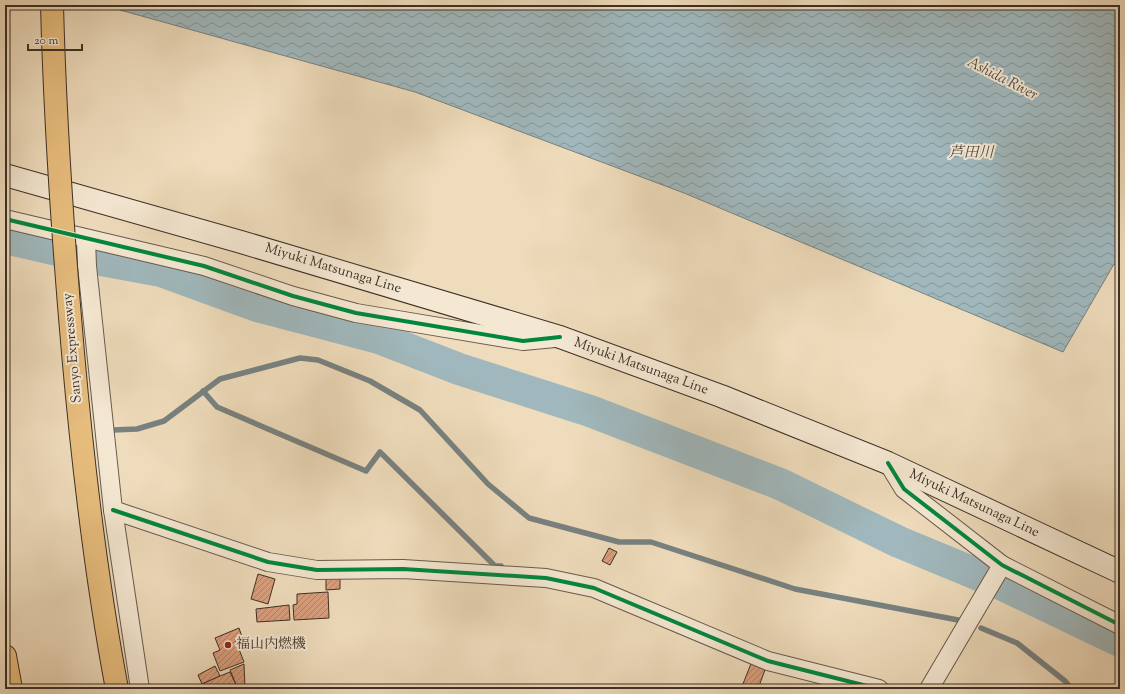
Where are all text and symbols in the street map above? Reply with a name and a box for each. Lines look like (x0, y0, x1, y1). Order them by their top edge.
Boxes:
scale bar (28, 26, 82, 52)
text: 20 m (34, 32, 59, 50)
water label: Ashida River (963, 52, 1042, 106)
water label: 芦田川 (948, 143, 995, 164)
street label: Miyuki Matsunaga Line (262, 239, 404, 299)
street label: Sanyo Expressway (58, 292, 88, 404)
street label: Miyuki Matsunaga Line (571, 333, 711, 401)
street label: Miyuki Matsunaga Line (906, 465, 1042, 543)
place label: 福山内燃機 (236, 635, 306, 655)
marker: 福山内燃機 (223, 640, 233, 650)

